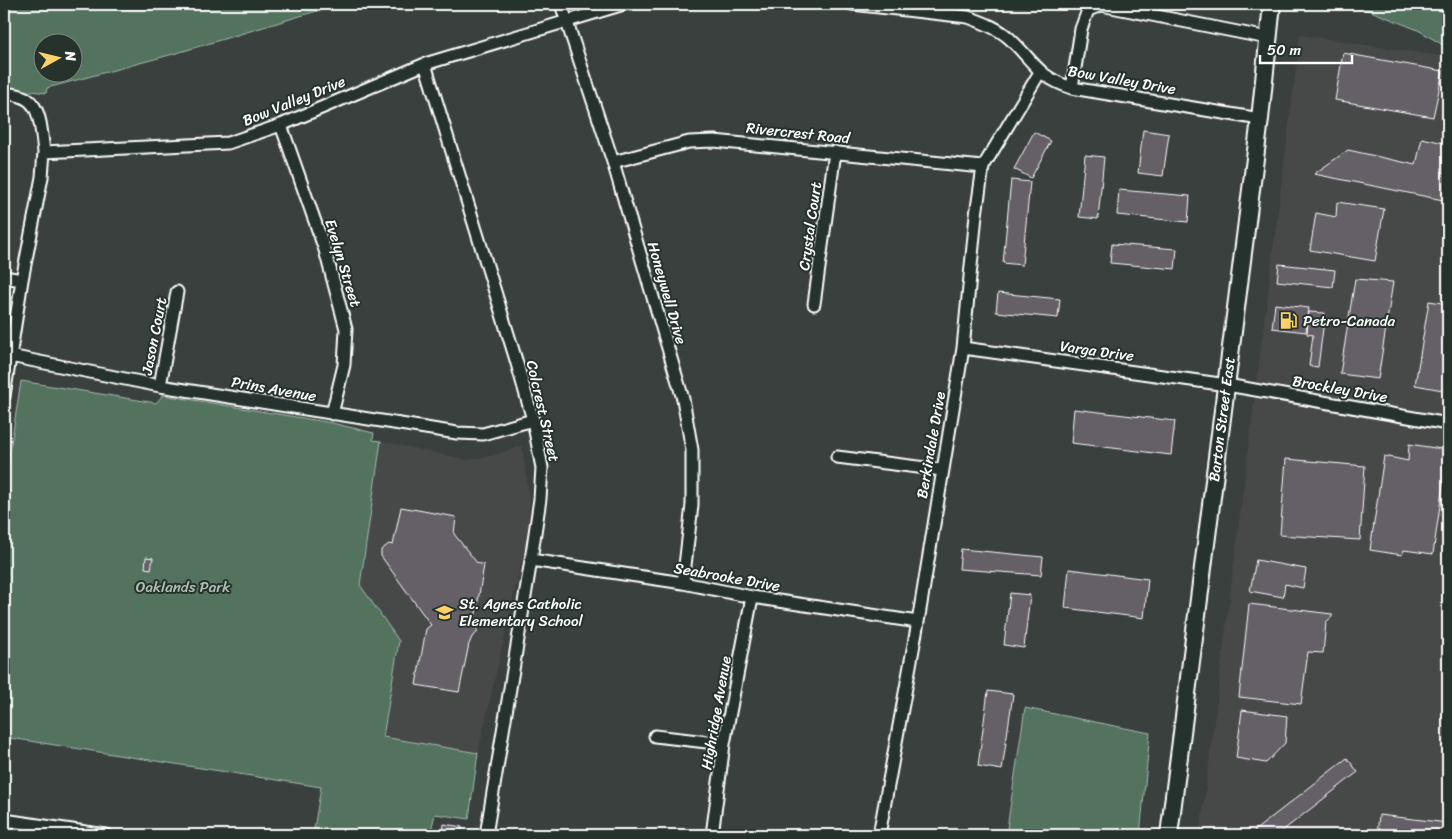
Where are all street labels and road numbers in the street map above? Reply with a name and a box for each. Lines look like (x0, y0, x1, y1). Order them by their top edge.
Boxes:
street label: Bow Valley Drive (1066, 58, 1178, 102)
street label: Bow Valley Drive (239, 68, 350, 134)
street label: Rivercrest Road (745, 115, 852, 151)
street label: Crystal Court (791, 179, 829, 272)
street label: Evelyn Street (317, 216, 369, 311)
street label: Honeywell Drive (640, 239, 694, 348)
street label: Jason Court (134, 295, 174, 378)
street label: Varga Drive (1058, 333, 1136, 369)
street label: Barton Street East (1201, 355, 1243, 483)
street label: Colcrest Street (519, 358, 567, 465)
street label: Brockley Drive (1290, 368, 1390, 410)
street label: Prins Avenue (229, 369, 319, 409)
street label: Berkindale Drive (909, 389, 953, 501)
street label: Seabrooke Drive (672, 555, 783, 599)
street label: Highridge Avenue (693, 654, 739, 772)

